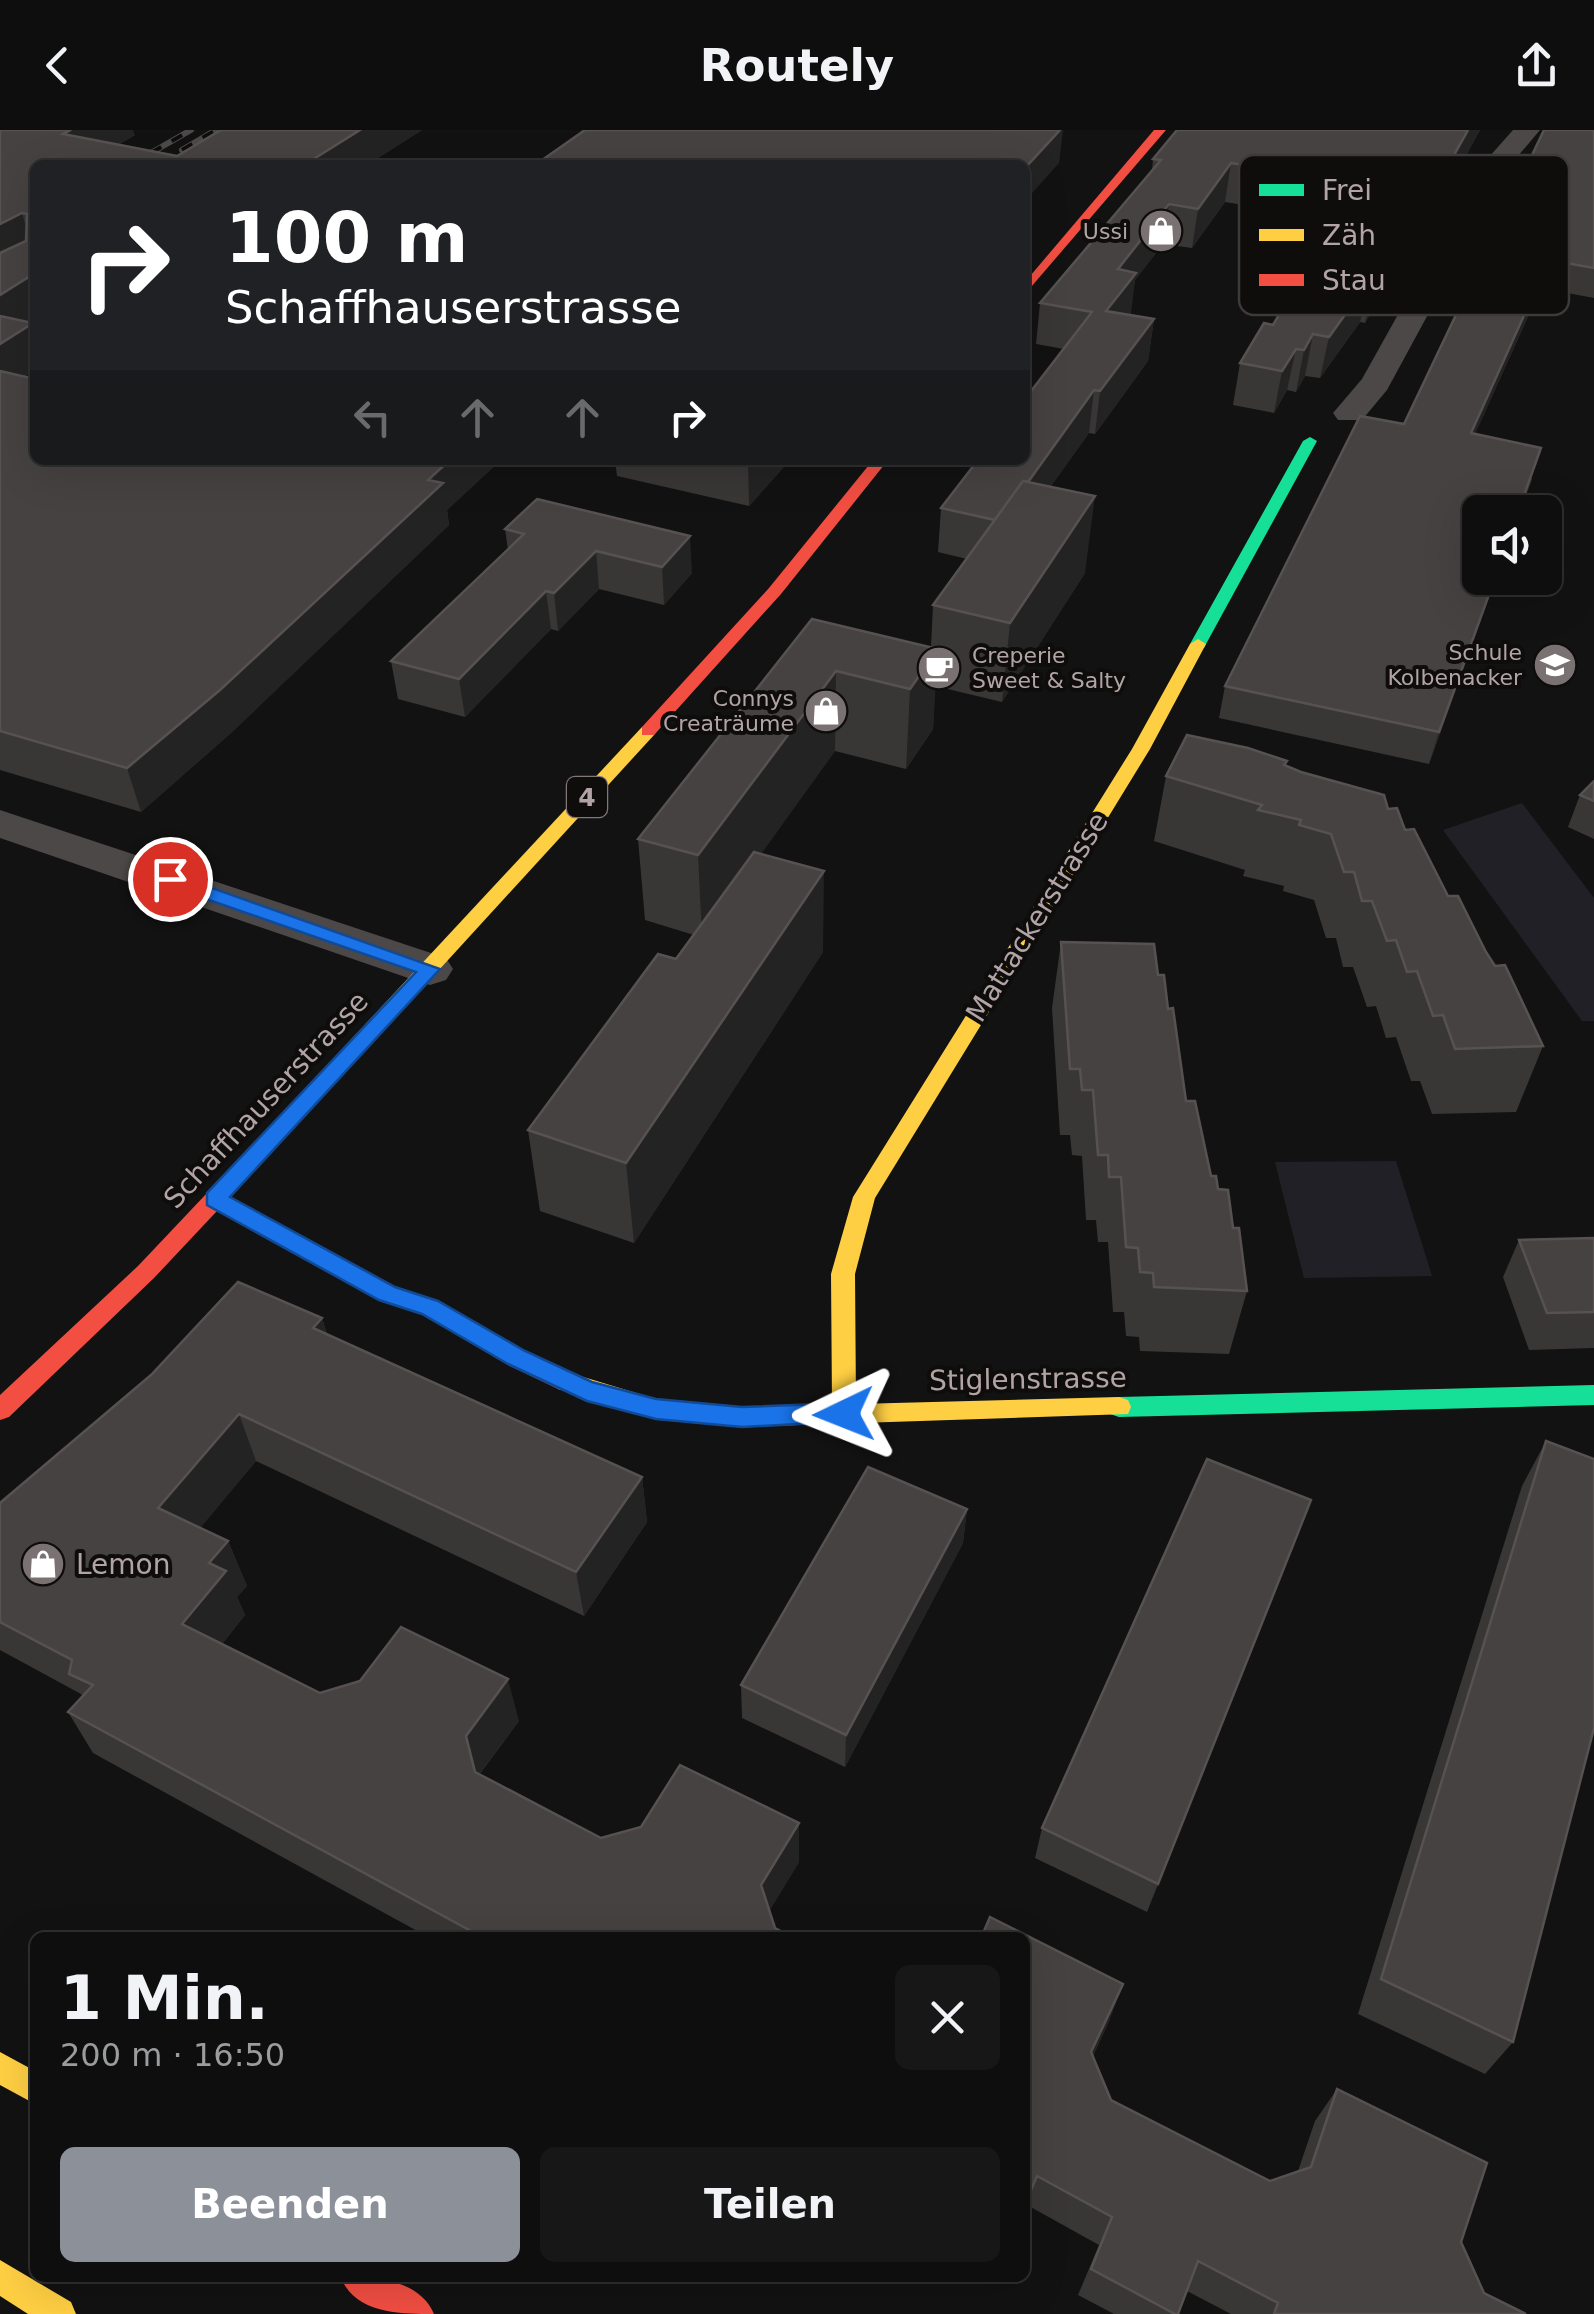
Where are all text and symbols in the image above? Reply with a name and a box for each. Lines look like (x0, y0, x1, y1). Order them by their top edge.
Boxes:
icon: back (30, 38, 85, 93)
icon: share (1509, 38, 1564, 93)
text: Routely (700, 39, 894, 92)
legend (1239, 155, 1569, 315)
text: Frei (1322, 174, 1372, 207)
text: 100 m (225, 197, 468, 279)
icon: right (60, 200, 190, 330)
shop icon: Ussi (1138, 208, 1184, 254)
place label: Ussi (1083, 219, 1128, 244)
text: Zäh (1322, 219, 1376, 252)
text: Stau (1322, 264, 1386, 297)
text: Schaffhauserstrasse (225, 281, 681, 334)
icon: left (345, 390, 400, 445)
icon: ahead (450, 390, 505, 445)
icon: ahead (555, 390, 610, 445)
icon: right (660, 390, 715, 445)
map controls (1462, 495, 1562, 595)
button: sound (1462, 495, 1562, 595)
place label: Schule Kolbenacker (1388, 640, 1523, 690)
school or university icon: Schule Kolbenacker (1532, 642, 1578, 688)
place label: Creperie Sweet & Salty (972, 643, 1126, 693)
cafe icon: Creperie Sweet & Salty (916, 645, 962, 691)
place label: Connys Creaträume (663, 686, 794, 736)
shop icon: Connys Creaträume (803, 688, 849, 734)
road number: 4 (567, 777, 607, 817)
street label: Mattackerstrasse (959, 806, 1115, 1028)
pin (128, 837, 213, 922)
icon: arrive (143, 852, 198, 907)
street label: Schaffhauserstrasse (157, 985, 375, 1215)
street label: Stiglenstrasse (929, 1361, 1127, 1397)
position arrow (792, 1362, 896, 1466)
shop icon: Lemon (20, 1541, 66, 1587)
place label: Lemon (76, 1548, 171, 1581)
text: 1 Min. (60, 1963, 268, 2033)
button: close (895, 1965, 1000, 2070)
text: 200 m · 16:50 (60, 2036, 285, 2074)
button: Beenden (60, 2147, 520, 2262)
button: Teilen (540, 2147, 1000, 2262)

